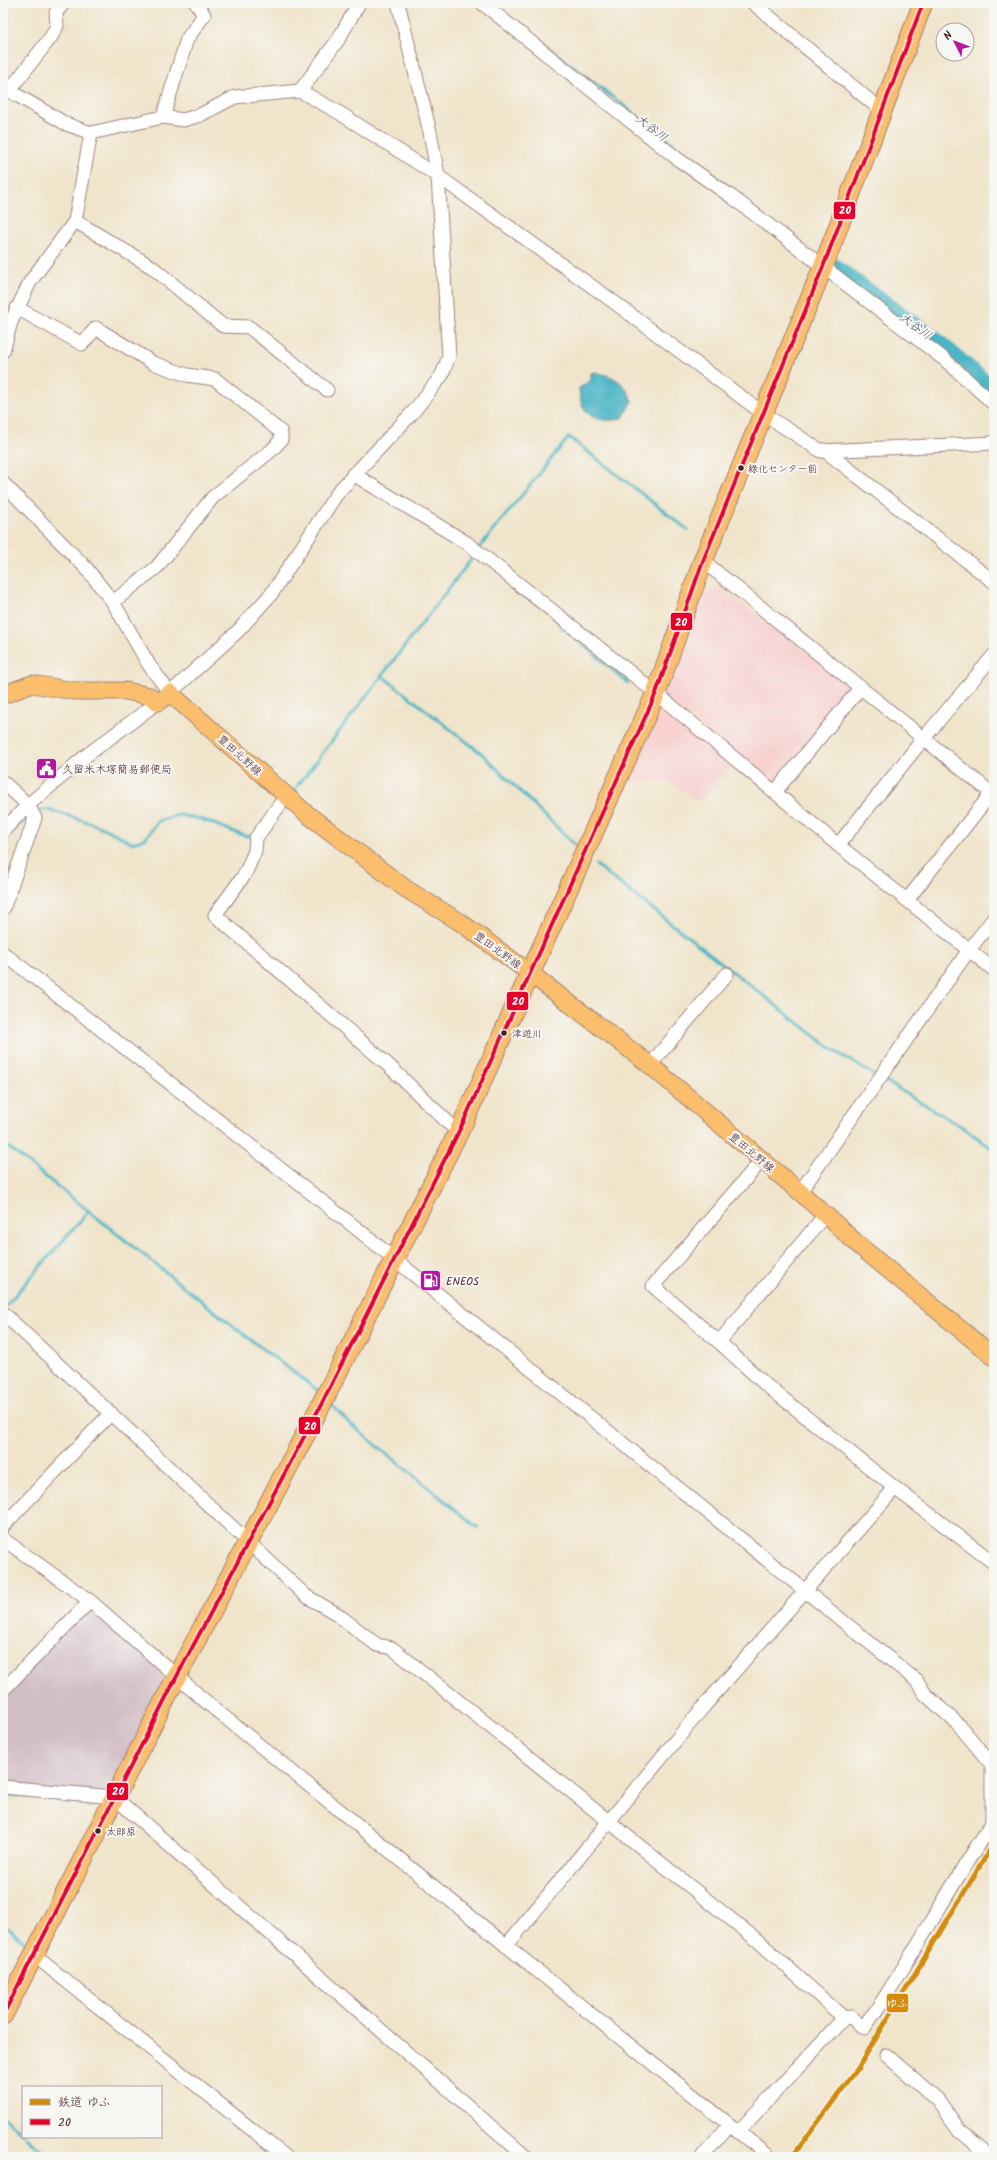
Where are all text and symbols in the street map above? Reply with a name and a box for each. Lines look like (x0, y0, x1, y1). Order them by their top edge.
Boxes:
north arrow (935, 22, 975, 62)
text: N (939, 27, 957, 45)
water label: 大谷川 (632, 110, 672, 147)
line badge: 20 (833, 201, 856, 220)
text: 20 (839, 202, 851, 220)
water label: 大谷川 (896, 308, 936, 345)
place label: 緑化センター前 (748, 461, 818, 477)
marker: 緑化センター前 (736, 463, 746, 473)
line badge: 20 (670, 612, 693, 631)
text: 20 (675, 614, 687, 632)
street label: 豊田北野線 (213, 731, 266, 781)
public building icon: 久留米木塚簡易郵便局 (33, 756, 59, 782)
place label: 久留米木塚簡易郵便局 (62, 761, 172, 779)
street label: 豊田北野線 (470, 927, 525, 974)
line badge: 20 (506, 991, 529, 1011)
text: 20 (512, 993, 524, 1011)
place label: 津遊川 (512, 1026, 542, 1042)
marker: 津遊川 (499, 1028, 509, 1038)
street label: 豊田北野線 (725, 1128, 778, 1177)
fuel station icon: ENEOS (417, 1268, 443, 1294)
place label: ENEOS (446, 1273, 479, 1291)
line badge: 20 (298, 1416, 321, 1435)
text: 20 (304, 1418, 316, 1436)
line badge: 20 (106, 1782, 129, 1801)
text: 20 (112, 1783, 124, 1801)
place label: 太郎原 (106, 1824, 136, 1840)
marker: 太郎原 (93, 1826, 103, 1836)
line badge: ゆふ (886, 1993, 909, 2013)
text: ゆふ (886, 1995, 908, 2013)
legend (22, 2086, 162, 2138)
text: 鉄道 ゆふ (58, 2093, 110, 2112)
text: 20 (58, 2113, 71, 2132)

